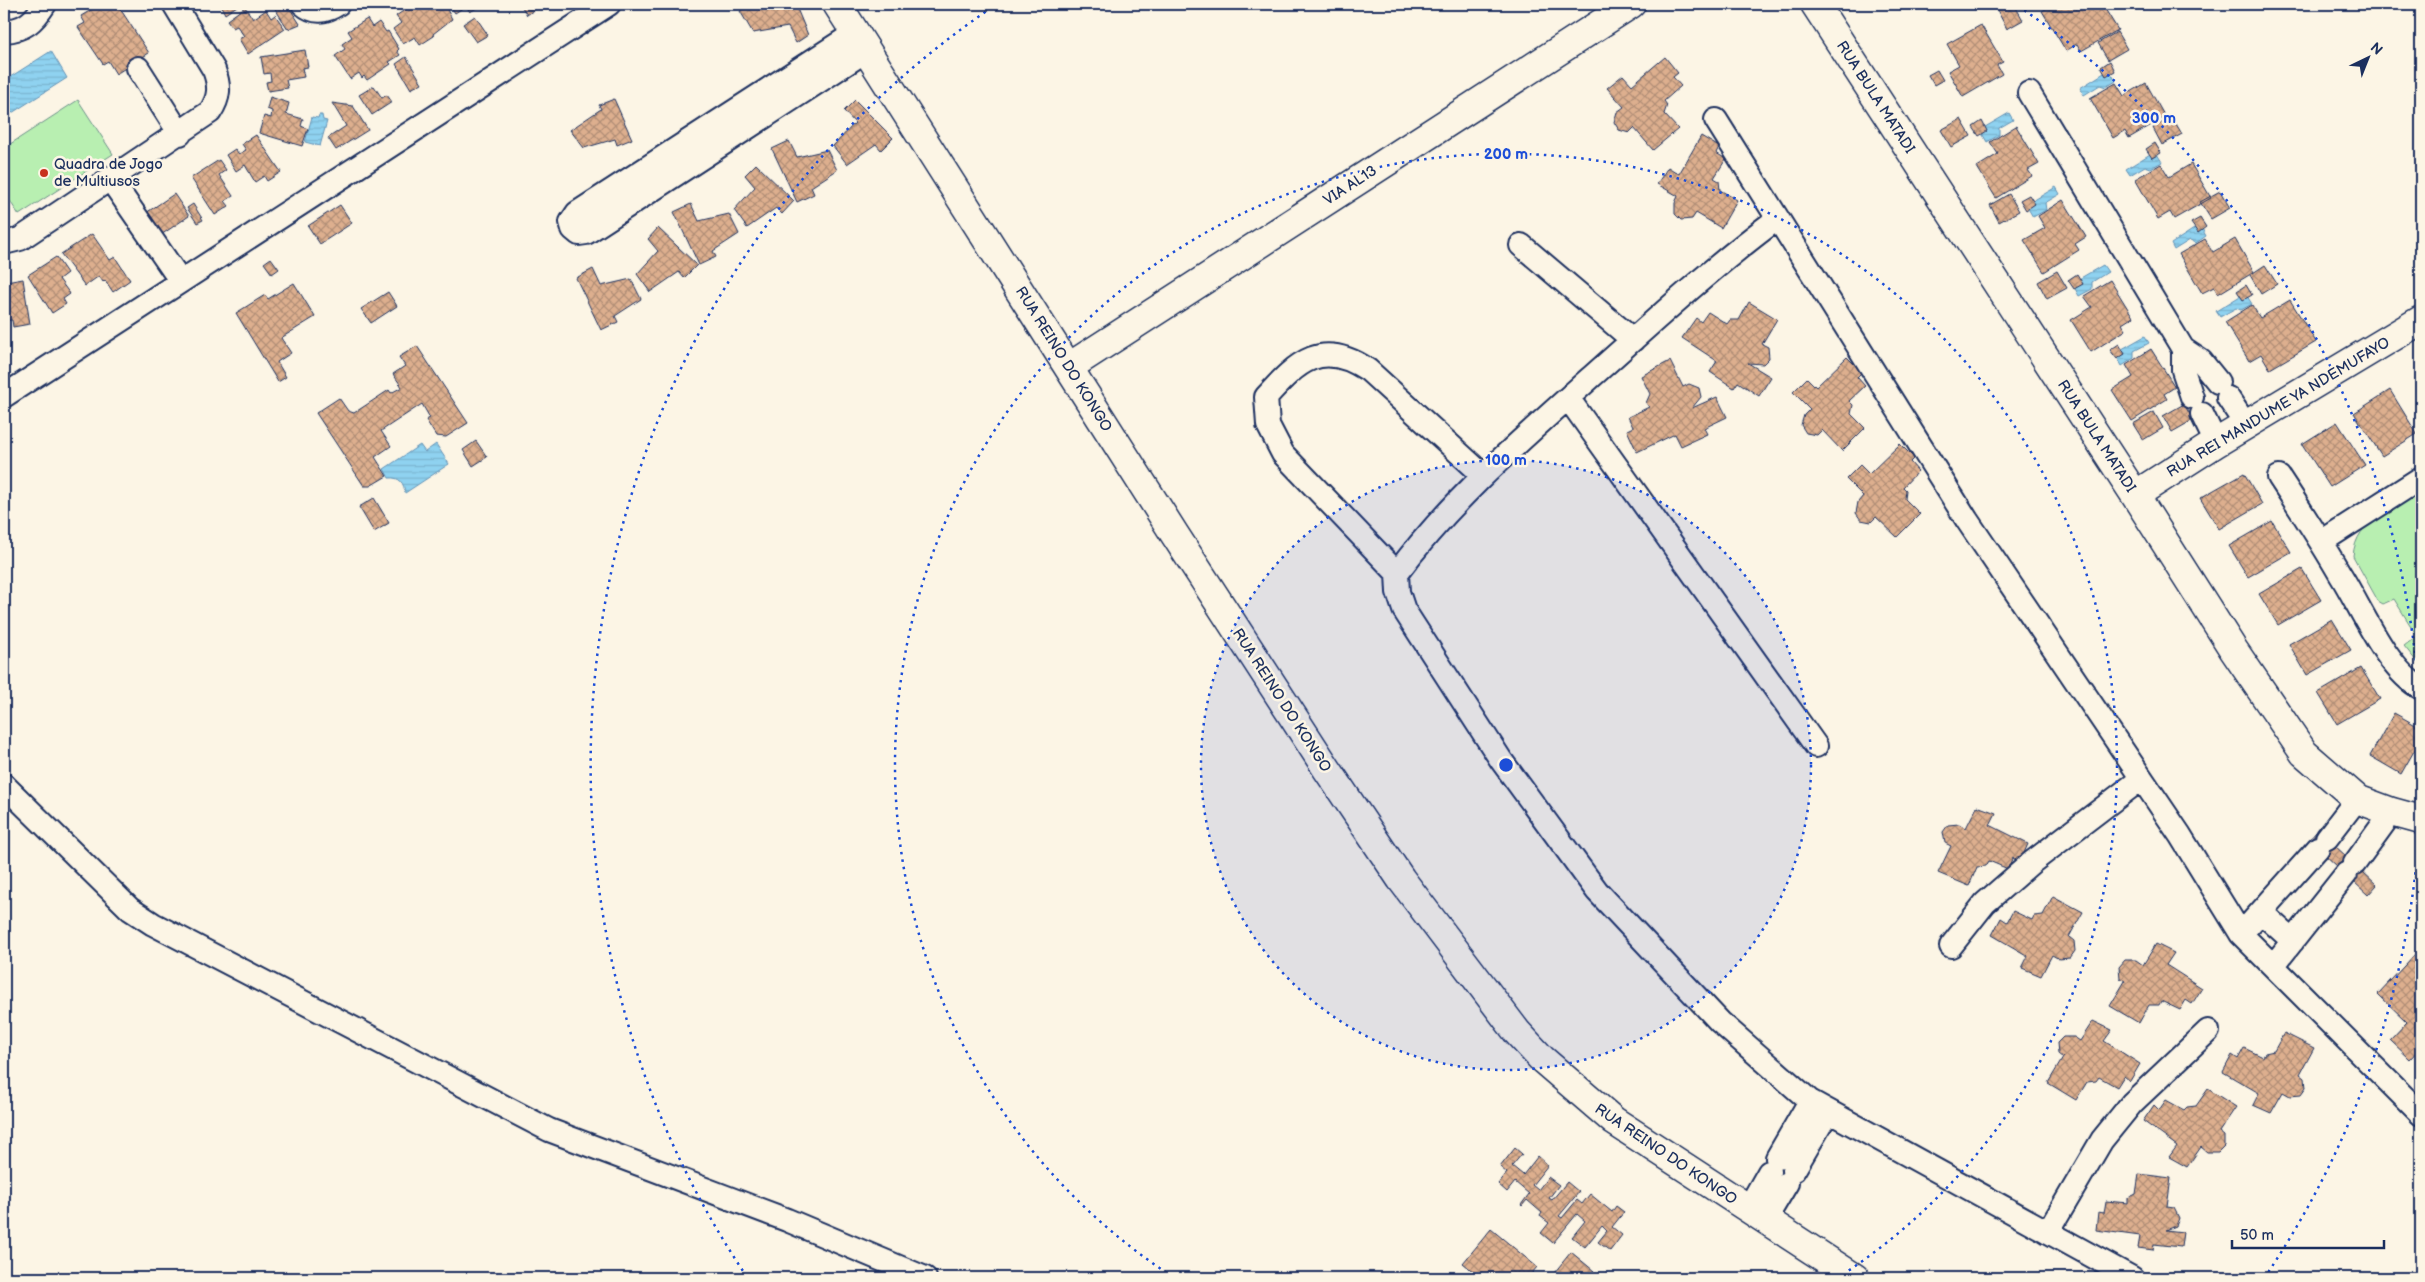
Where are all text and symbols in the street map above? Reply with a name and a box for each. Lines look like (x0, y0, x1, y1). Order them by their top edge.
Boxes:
north arrow (2342, 32, 2392, 82)
street label: RUA BULA MATADI (1832, 37, 1919, 157)
text: N (2367, 39, 2386, 59)
text: 300 m (2132, 109, 2176, 128)
text: 200 m (1484, 145, 1528, 164)
place label: Quadra de Jogo de Multiusos (54, 155, 163, 191)
street label: VIA AL13 (1320, 161, 1381, 210)
marker: Quadra de Jogo de Multiusos (38, 167, 50, 179)
street label: RUA REINO DO KONGO (1011, 283, 1116, 435)
street label: RUA REI MANDUME YA NDEMUFAYO (2163, 333, 2393, 482)
street label: RUA BULA MATADI (2053, 376, 2140, 496)
text: 100 m (1485, 451, 1527, 470)
street label: RUA REINO DO KONGO (1228, 625, 1335, 776)
centre of rings (1497, 756, 1515, 774)
street label: RUA REINO DO KONGO (1591, 1100, 1741, 1209)
scale bar (2232, 1217, 2385, 1249)
text: 50 m (2240, 1226, 2274, 1245)

